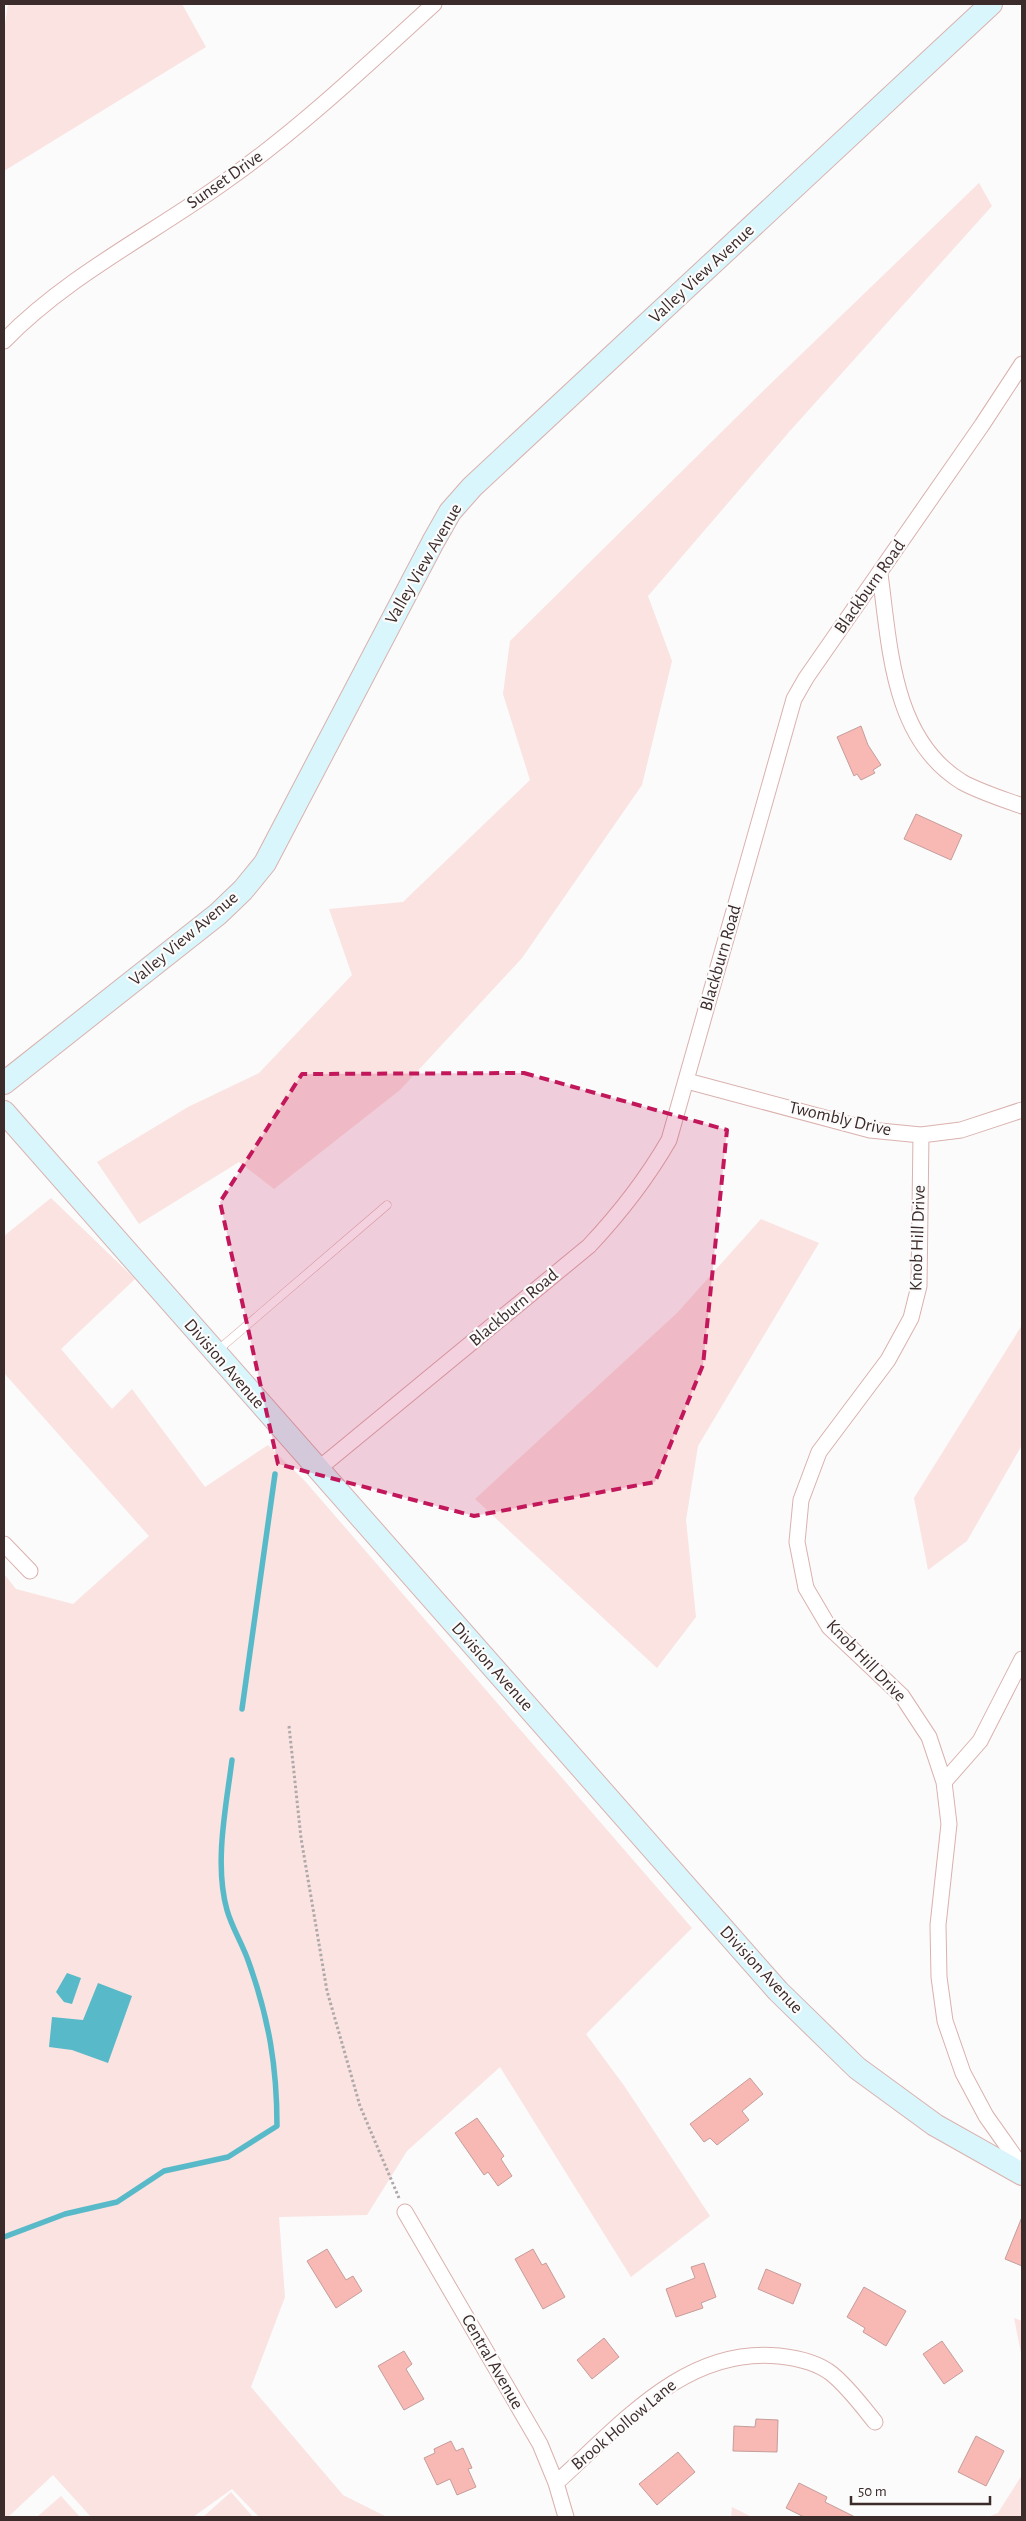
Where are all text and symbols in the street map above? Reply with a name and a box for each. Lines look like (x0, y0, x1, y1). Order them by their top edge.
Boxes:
street label: Sunset Drive (184, 147, 266, 213)
street label: Valley View Avenue (646, 221, 758, 327)
street label: Valley View Avenue (382, 501, 466, 627)
street label: Blackburn Road (831, 537, 909, 637)
street label: Valley View Avenue (126, 888, 242, 990)
street label: Blackburn Road (697, 903, 745, 1013)
street label: Twombly Drive (787, 1098, 893, 1140)
street label: Knob Hill Drive (907, 1185, 929, 1291)
street label: Blackburn Road (466, 1266, 562, 1350)
street label: Division Avenue (180, 1316, 268, 1412)
street label: Knob Hill Drive (823, 1617, 909, 1705)
street label: Division Avenue (448, 1619, 536, 1715)
street label: Division Avenue (716, 1923, 806, 2017)
street label: Central Avenue (458, 2312, 526, 2412)
street label: Brook Hollow Lane (568, 2376, 680, 2474)
scale bar (851, 2474, 990, 2506)
text: 50 m (858, 2484, 887, 2499)

